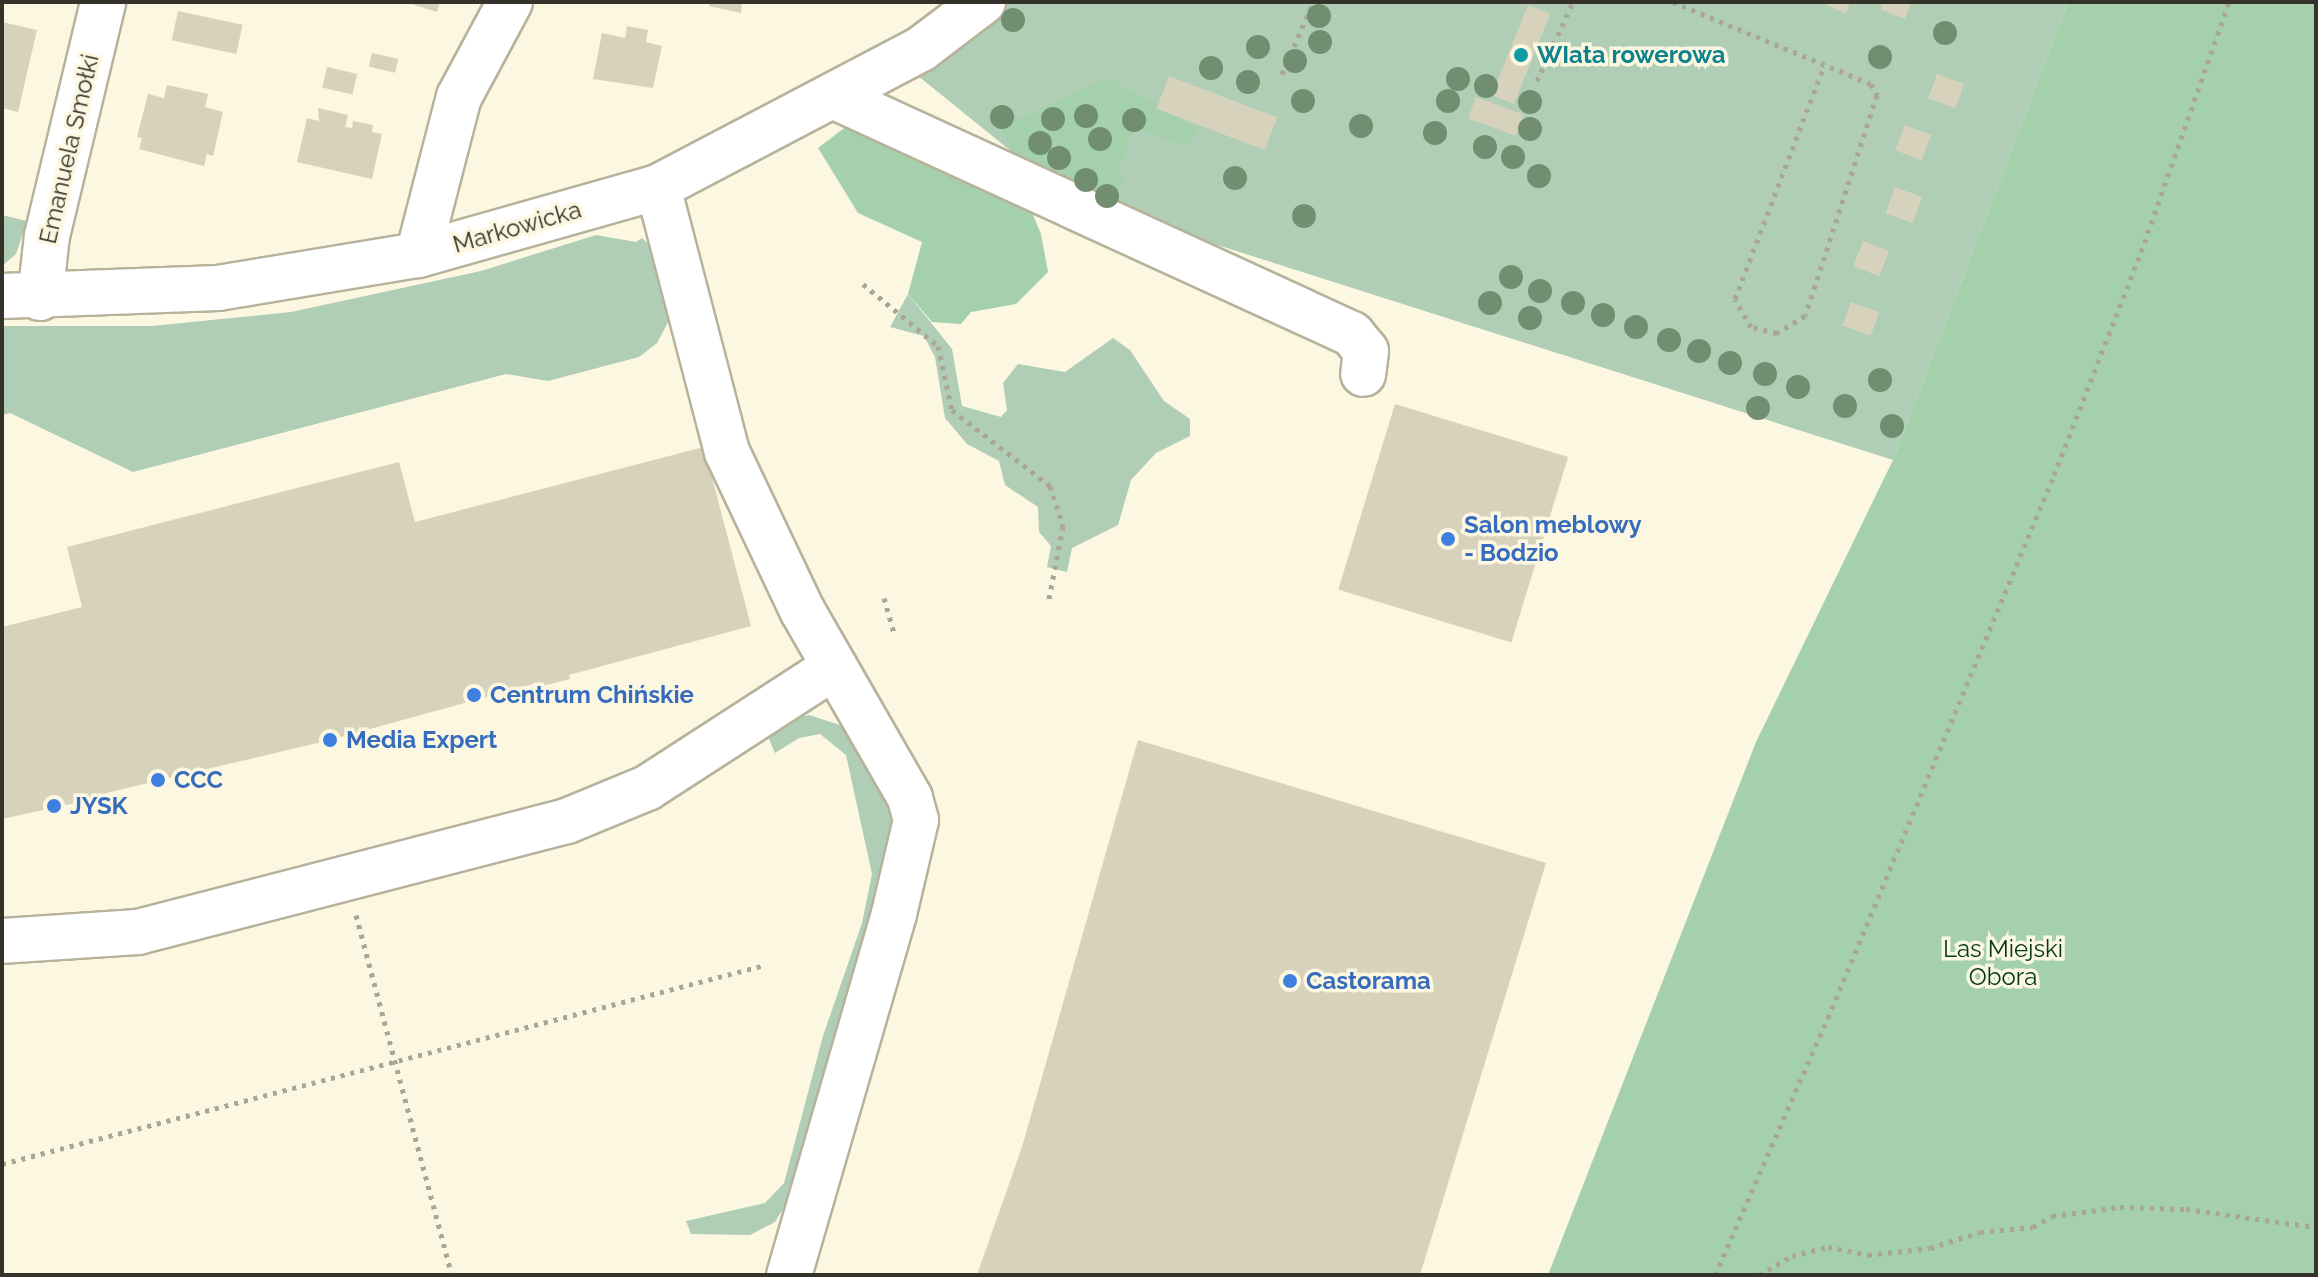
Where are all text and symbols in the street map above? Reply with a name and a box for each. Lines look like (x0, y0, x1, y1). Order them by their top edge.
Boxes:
place label: WIata rowerowa (1537, 41, 1726, 69)
marker: WIata rowerowa (1512, 46, 1530, 64)
street label: Emanuela Smołki (33, 51, 105, 247)
street label: Markowicka (450, 195, 584, 259)
place label: Salon meblowy - Bodzio (1464, 511, 1642, 567)
marker: Salon meblowy - Bodzio (1439, 530, 1457, 548)
place label: Centrum Chińskie (490, 681, 694, 709)
marker: Centrum Chińskie (465, 686, 483, 704)
place label: Media Expert (346, 726, 497, 754)
marker: Media Expert (321, 731, 339, 749)
place label: CCC (174, 766, 223, 794)
marker: CCC (149, 771, 167, 789)
place label: JYSK (70, 792, 128, 820)
marker: JYSK (45, 797, 63, 815)
park label: Las Miejski Obora (1943, 935, 2063, 991)
place label: Castorama (1306, 967, 1431, 995)
marker: Castorama (1281, 972, 1299, 990)

